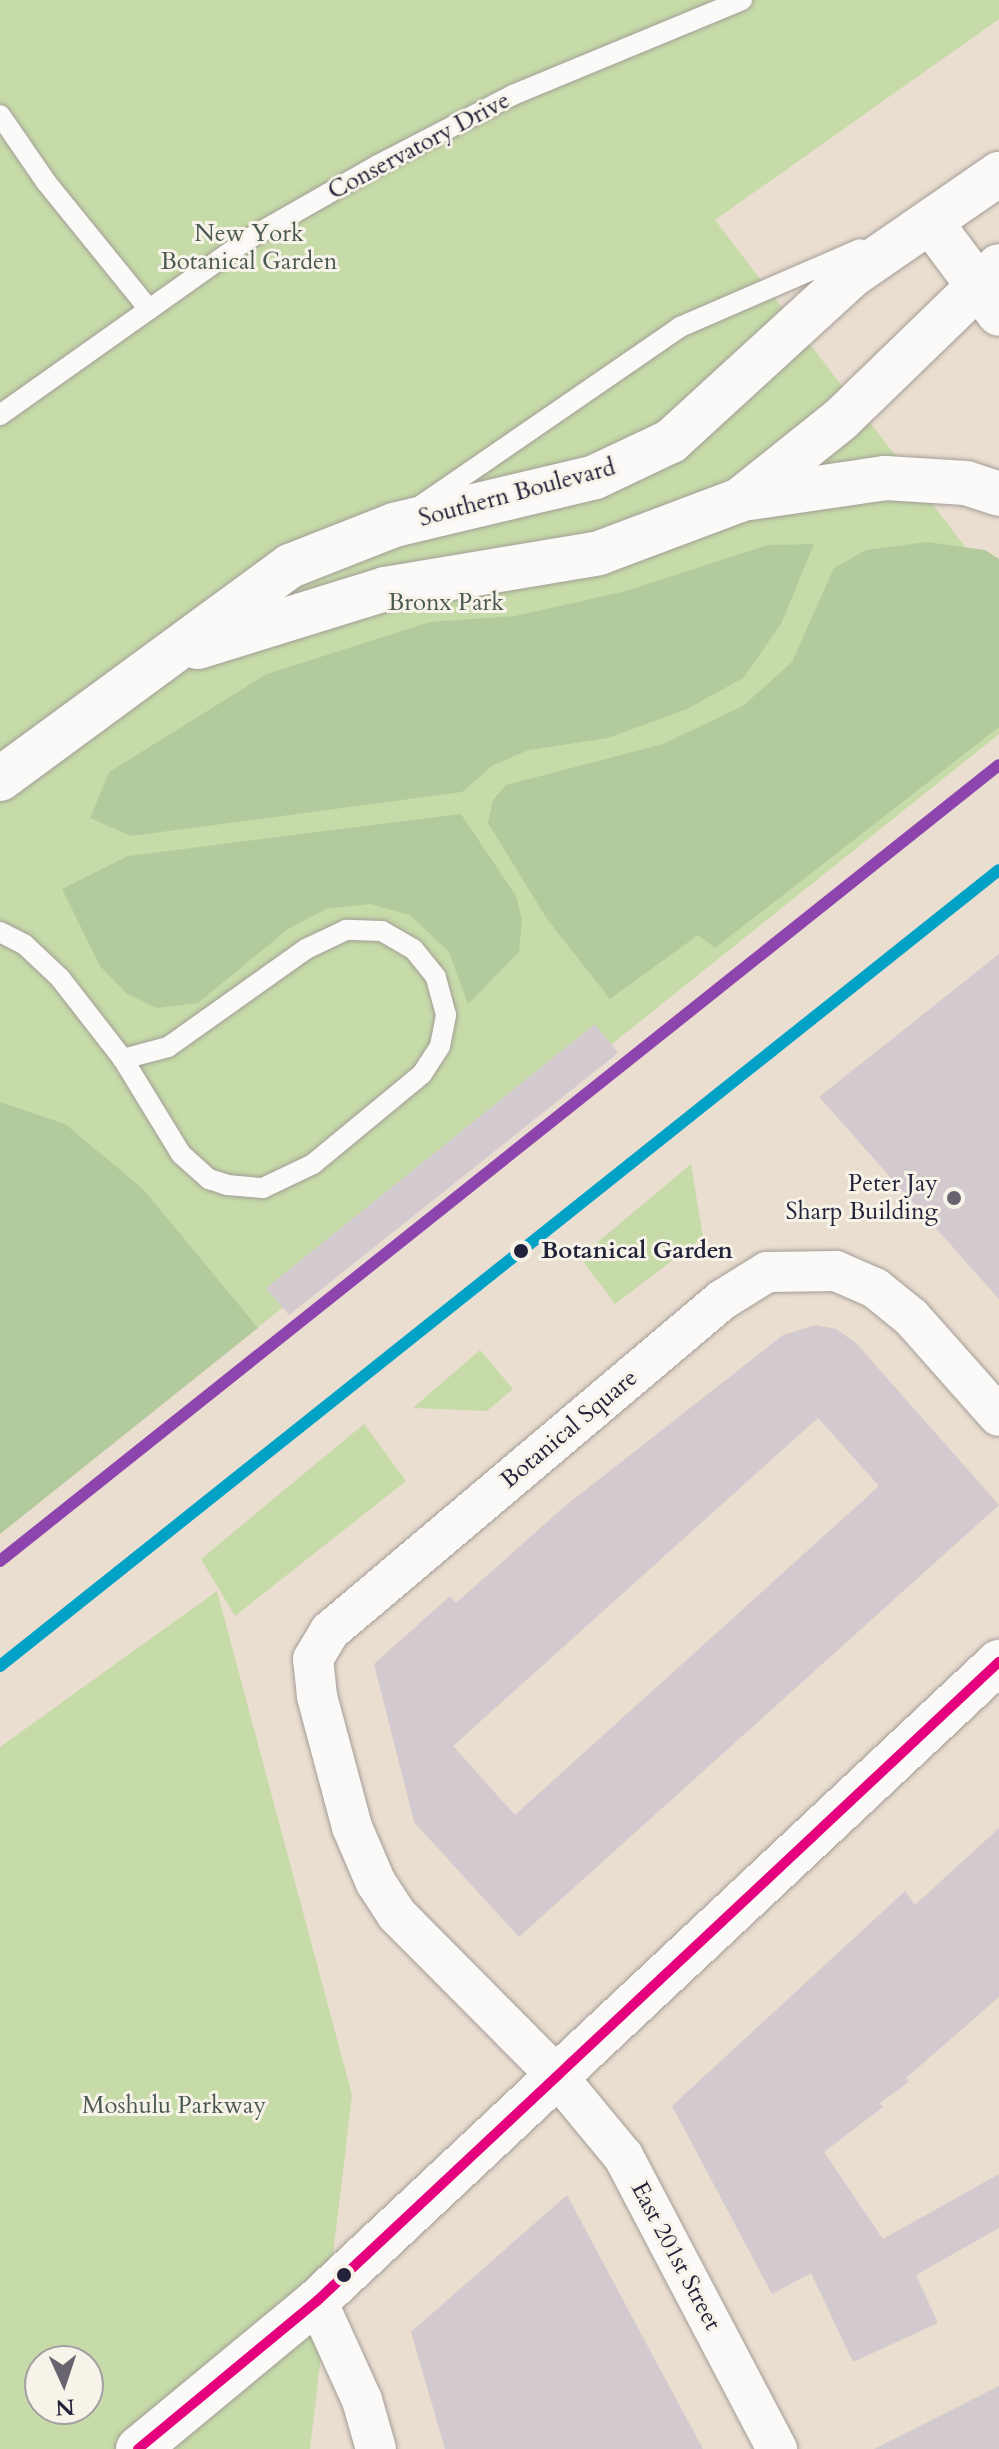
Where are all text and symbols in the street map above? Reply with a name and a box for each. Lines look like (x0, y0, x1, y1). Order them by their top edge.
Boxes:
street label: Conservatory Drive (323, 86, 515, 206)
park label: New York Botanical Garden (161, 220, 337, 276)
street label: Southern Boulevard (416, 453, 618, 533)
park label: Bronx Park (388, 589, 504, 617)
place label: Peter Jay Sharp Building (786, 1170, 938, 1226)
marker: Peter Jay Sharp Building (945, 1189, 963, 1207)
place label: Botanical Garden (541, 1237, 733, 1265)
marker: Botanical Garden (508, 1238, 534, 1264)
street label: Botanical Square (495, 1363, 643, 1495)
park label: Moshulu Parkway (82, 2092, 266, 2120)
street label: East 201st Street (625, 2177, 727, 2335)
unlabelled marker (336, 2267, 352, 2283)
north arrow (24, 2345, 104, 2425)
text: N (55, 2391, 75, 2422)

